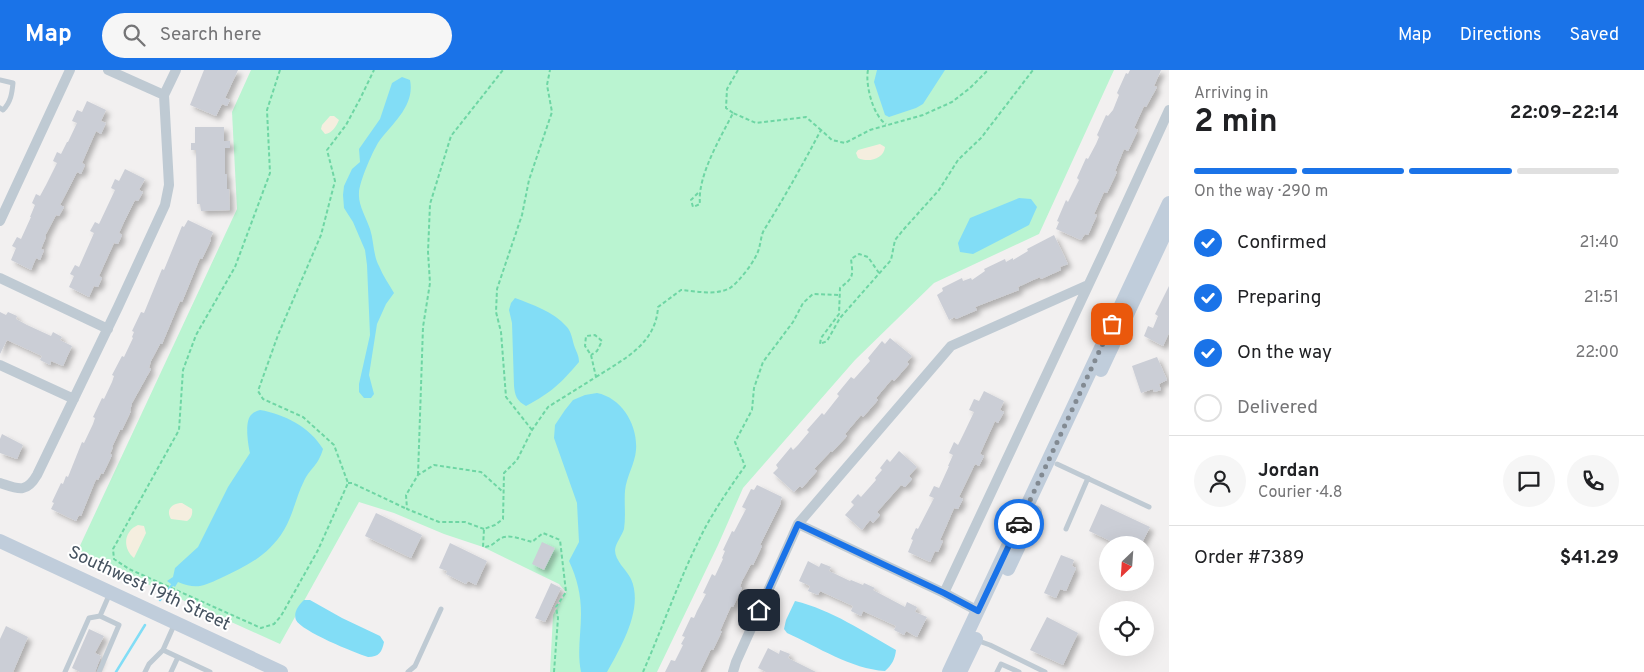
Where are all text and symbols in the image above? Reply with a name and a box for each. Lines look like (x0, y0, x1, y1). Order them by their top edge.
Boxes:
search box (102, 13, 452, 58)
text: Map (25, 20, 72, 50)
icon: search (120, 21, 148, 49)
text: Search here (160, 23, 261, 47)
text: Map (1398, 24, 1432, 47)
text: Directions (1460, 24, 1542, 47)
text: Saved (1570, 24, 1619, 47)
text: Arriving in (1194, 84, 1269, 104)
text: 22:09–22:14 (1510, 101, 1619, 125)
text: 2 min (1194, 103, 1278, 143)
text: On the way · 290 m (1194, 182, 1328, 202)
icon: check (1194, 229, 1222, 257)
text: Confirmed (1237, 231, 1327, 255)
text: 21:40 (1579, 233, 1619, 253)
icon: check (1194, 284, 1222, 312)
text: Preparing (1237, 286, 1321, 310)
text: 21:51 (1584, 288, 1619, 308)
pin (1091, 303, 1133, 345)
icon: bag (1098, 310, 1126, 338)
icon: check (1194, 339, 1222, 367)
text: On the way (1237, 341, 1332, 365)
text: 22:00 (1575, 343, 1619, 363)
text: Delivered (1237, 396, 1318, 420)
button: person (1194, 455, 1246, 507)
button: chat (1503, 455, 1555, 507)
button: phone (1567, 455, 1619, 507)
text: Jordan (1258, 459, 1320, 483)
text: Courier · 4.8 (1258, 483, 1342, 503)
courier (994, 499, 1044, 549)
icon: car (1005, 510, 1033, 538)
north arrow (1099, 536, 1154, 591)
map controls (1099, 536, 1154, 656)
street label: Southwest 19th Street (64, 541, 234, 637)
text: Order #7389 (1194, 546, 1304, 570)
text: $41.29 (1560, 546, 1619, 570)
pin (738, 589, 780, 631)
icon: home (745, 596, 773, 624)
button: locate (1099, 601, 1154, 656)

